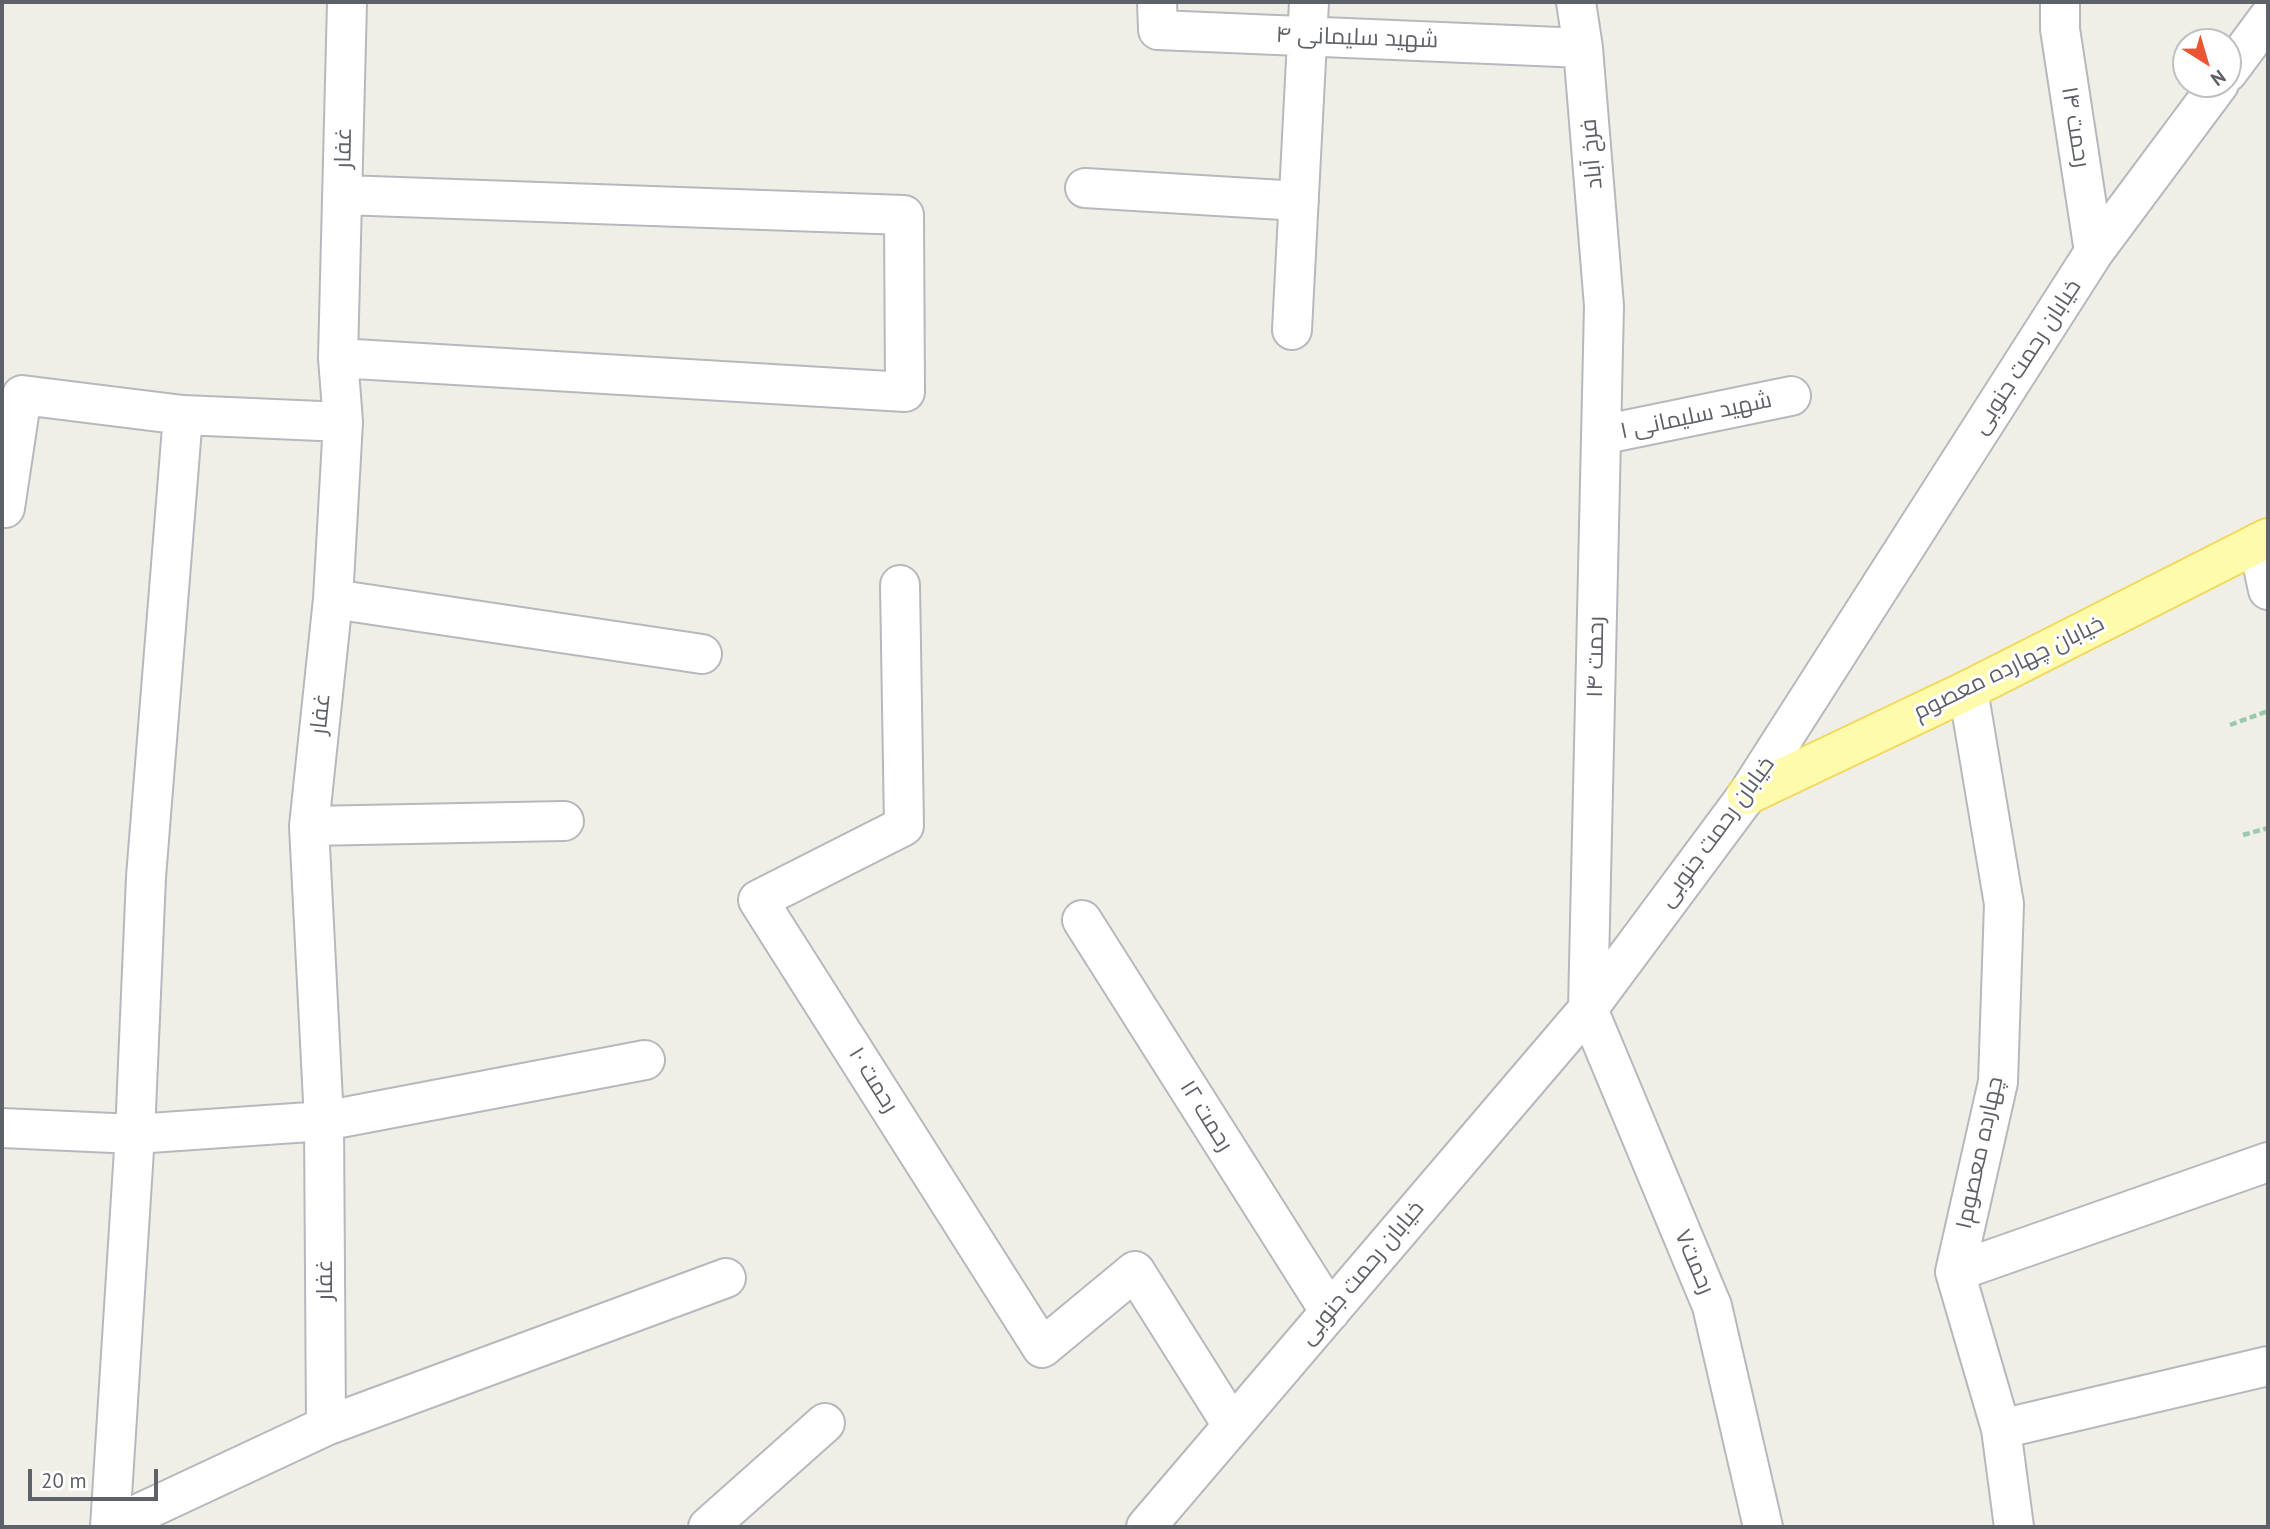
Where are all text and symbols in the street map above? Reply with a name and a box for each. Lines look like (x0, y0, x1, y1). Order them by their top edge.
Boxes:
street label: شهید سلیمانی ۴ (1275, 21, 1439, 55)
north arrow (2172, 28, 2242, 98)
text: N (2206, 65, 2231, 92)
street label: رحمت ۱۴ (2055, 85, 2095, 169)
street label: فرخ آباد (1575, 118, 1609, 190)
street label: غفار (330, 127, 358, 169)
street label: خیابان رحمت جنوبی (1967, 274, 2087, 440)
street label: شهید سلیمانی ۱ (1618, 386, 1774, 446)
street label: خیابان چهارده معصوم (1909, 610, 2109, 726)
street label: رحمت ۱۴ (1581, 616, 1611, 698)
street label: غفار (305, 692, 337, 736)
street label: خیابان رحمت جنوبی (1653, 751, 1781, 913)
street label: رحمت ۱۰ (842, 1042, 904, 1118)
street label: چهارده معصوم۱ (1950, 1074, 2010, 1232)
street label: رحمت ۱۲ (1173, 1075, 1239, 1157)
street label: خیابان رحمت جنوبی (1294, 1195, 1430, 1351)
street label: رحمت۷ (1668, 1226, 1720, 1298)
street label: غفار (311, 1259, 339, 1301)
scale bar (32, 1456, 161, 1500)
text: 20 m (41, 1467, 87, 1494)

